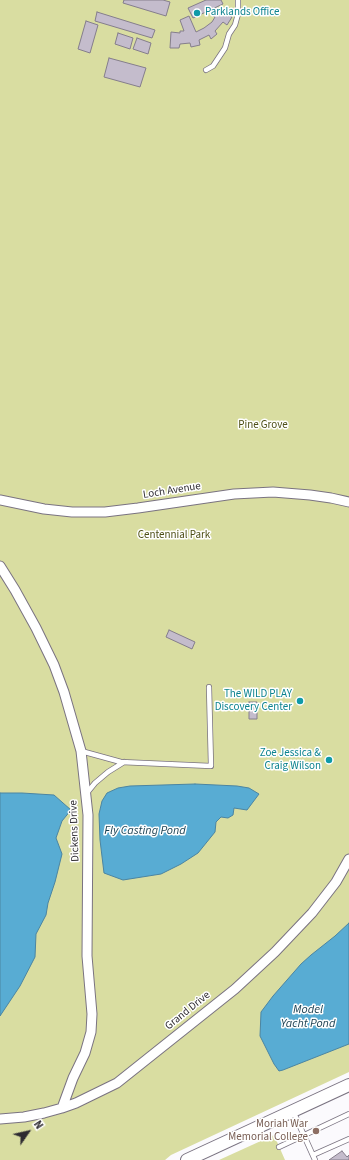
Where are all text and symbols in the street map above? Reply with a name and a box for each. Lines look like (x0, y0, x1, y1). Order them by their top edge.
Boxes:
place label: Parklands Office (205, 6, 279, 20)
marker: Parklands Office (192, 8, 202, 18)
park label: Pine Grove (238, 419, 288, 433)
street label: Loch Avenue (142, 480, 202, 502)
park label: Centennial Park (138, 529, 210, 543)
place label: The WILD PLAY Discovery Center (215, 688, 292, 714)
marker: The WILD PLAY Discovery Center (295, 696, 305, 706)
place label: Zoe Jessica & Craig Wilson (260, 747, 321, 773)
marker: Zoe Jessica & Craig Wilson (324, 755, 334, 765)
street label: Dickens Drive (67, 800, 83, 862)
water label: Fly Casting Pond (104, 824, 186, 838)
street label: Grand Drive (163, 989, 213, 1033)
water label: Model Yacht Pond (281, 1003, 335, 1031)
north arrow (8, 1112, 48, 1152)
text: N (30, 1118, 47, 1132)
place label: Moriah War Memorial College (228, 1118, 308, 1144)
marker: Moriah War Memorial College (311, 1126, 321, 1136)

